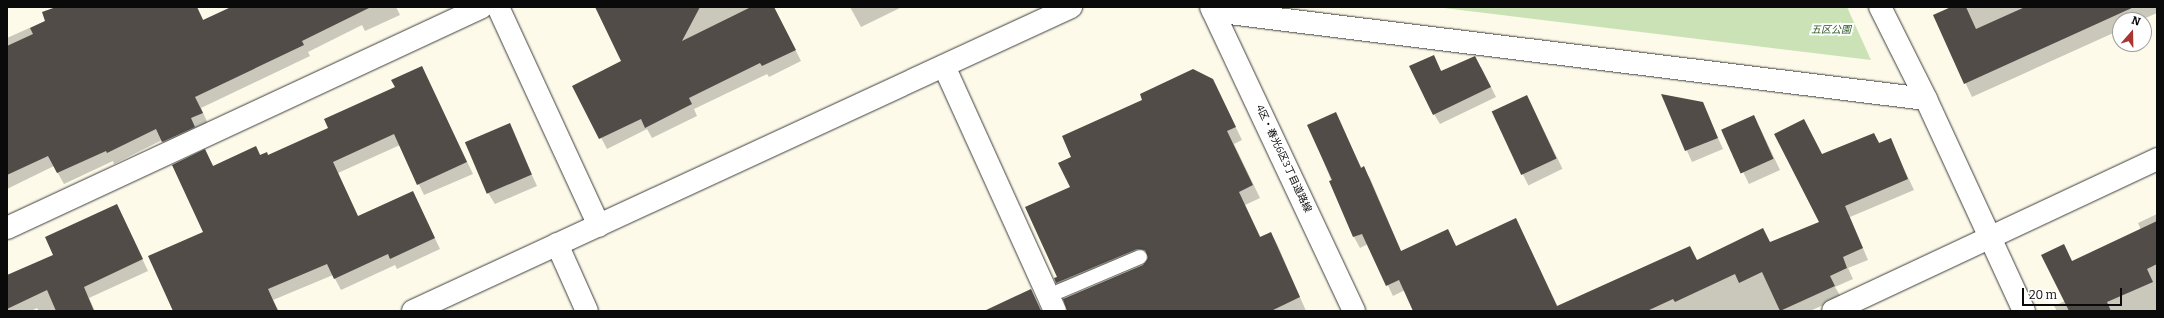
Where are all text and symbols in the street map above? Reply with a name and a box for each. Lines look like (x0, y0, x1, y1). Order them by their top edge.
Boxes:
north arrow (2112, 12, 2152, 52)
text: N (2130, 14, 2142, 29)
park label: 五区公園 (1811, 25, 1851, 37)
street label: 4区・春光6区3丁目道路線 (1253, 103, 1313, 215)
scale bar (2024, 280, 2124, 306)
text: 20 m (2029, 288, 2057, 302)

